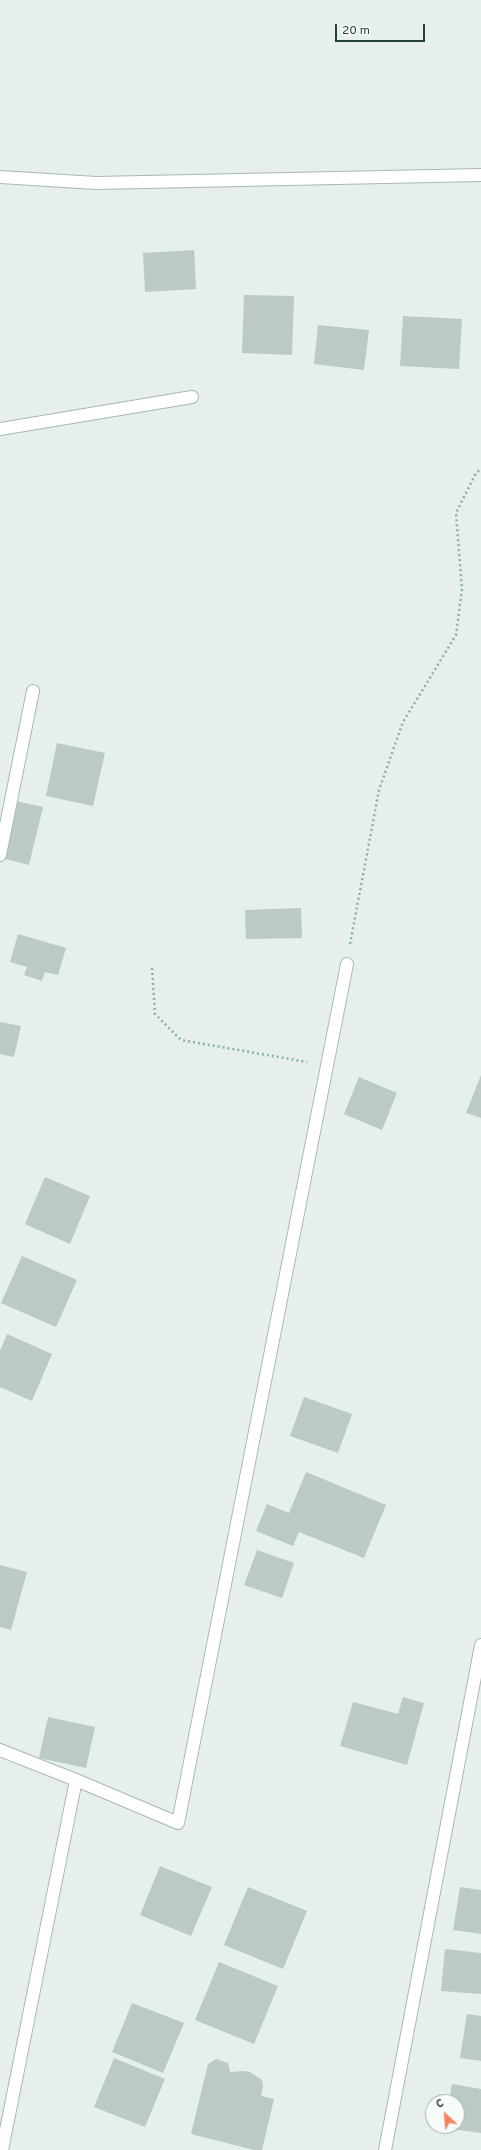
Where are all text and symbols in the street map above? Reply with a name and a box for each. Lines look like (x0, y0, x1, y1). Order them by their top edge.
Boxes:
scale bar (337, 16, 427, 42)
text: 20 m (342, 23, 370, 39)
north arrow (425, 2094, 465, 2134)
text: С (434, 2096, 446, 2112)

